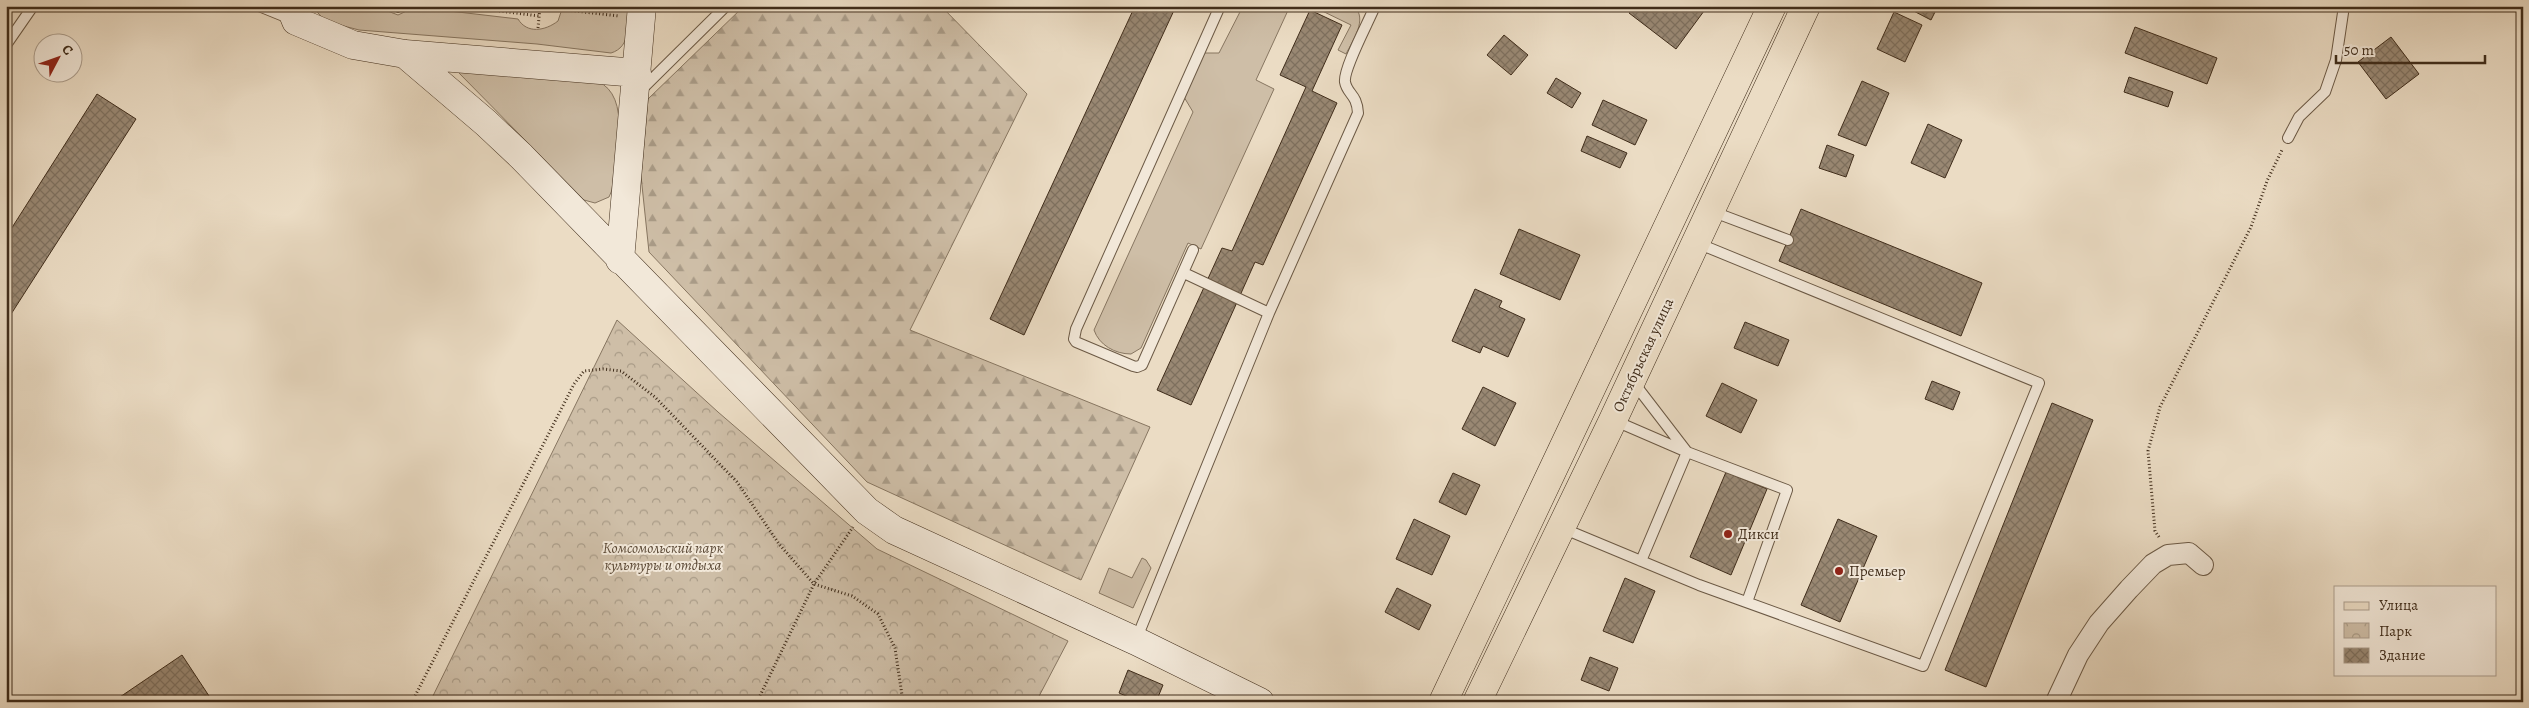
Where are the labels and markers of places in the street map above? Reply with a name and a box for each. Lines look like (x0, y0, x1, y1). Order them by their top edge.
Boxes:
place label: Дикси (1738, 524, 1779, 544)
marker: Дикси (1722, 528, 1734, 540)
place label: Премьер (1849, 561, 1906, 581)
marker: Премьер (1833, 565, 1845, 577)

